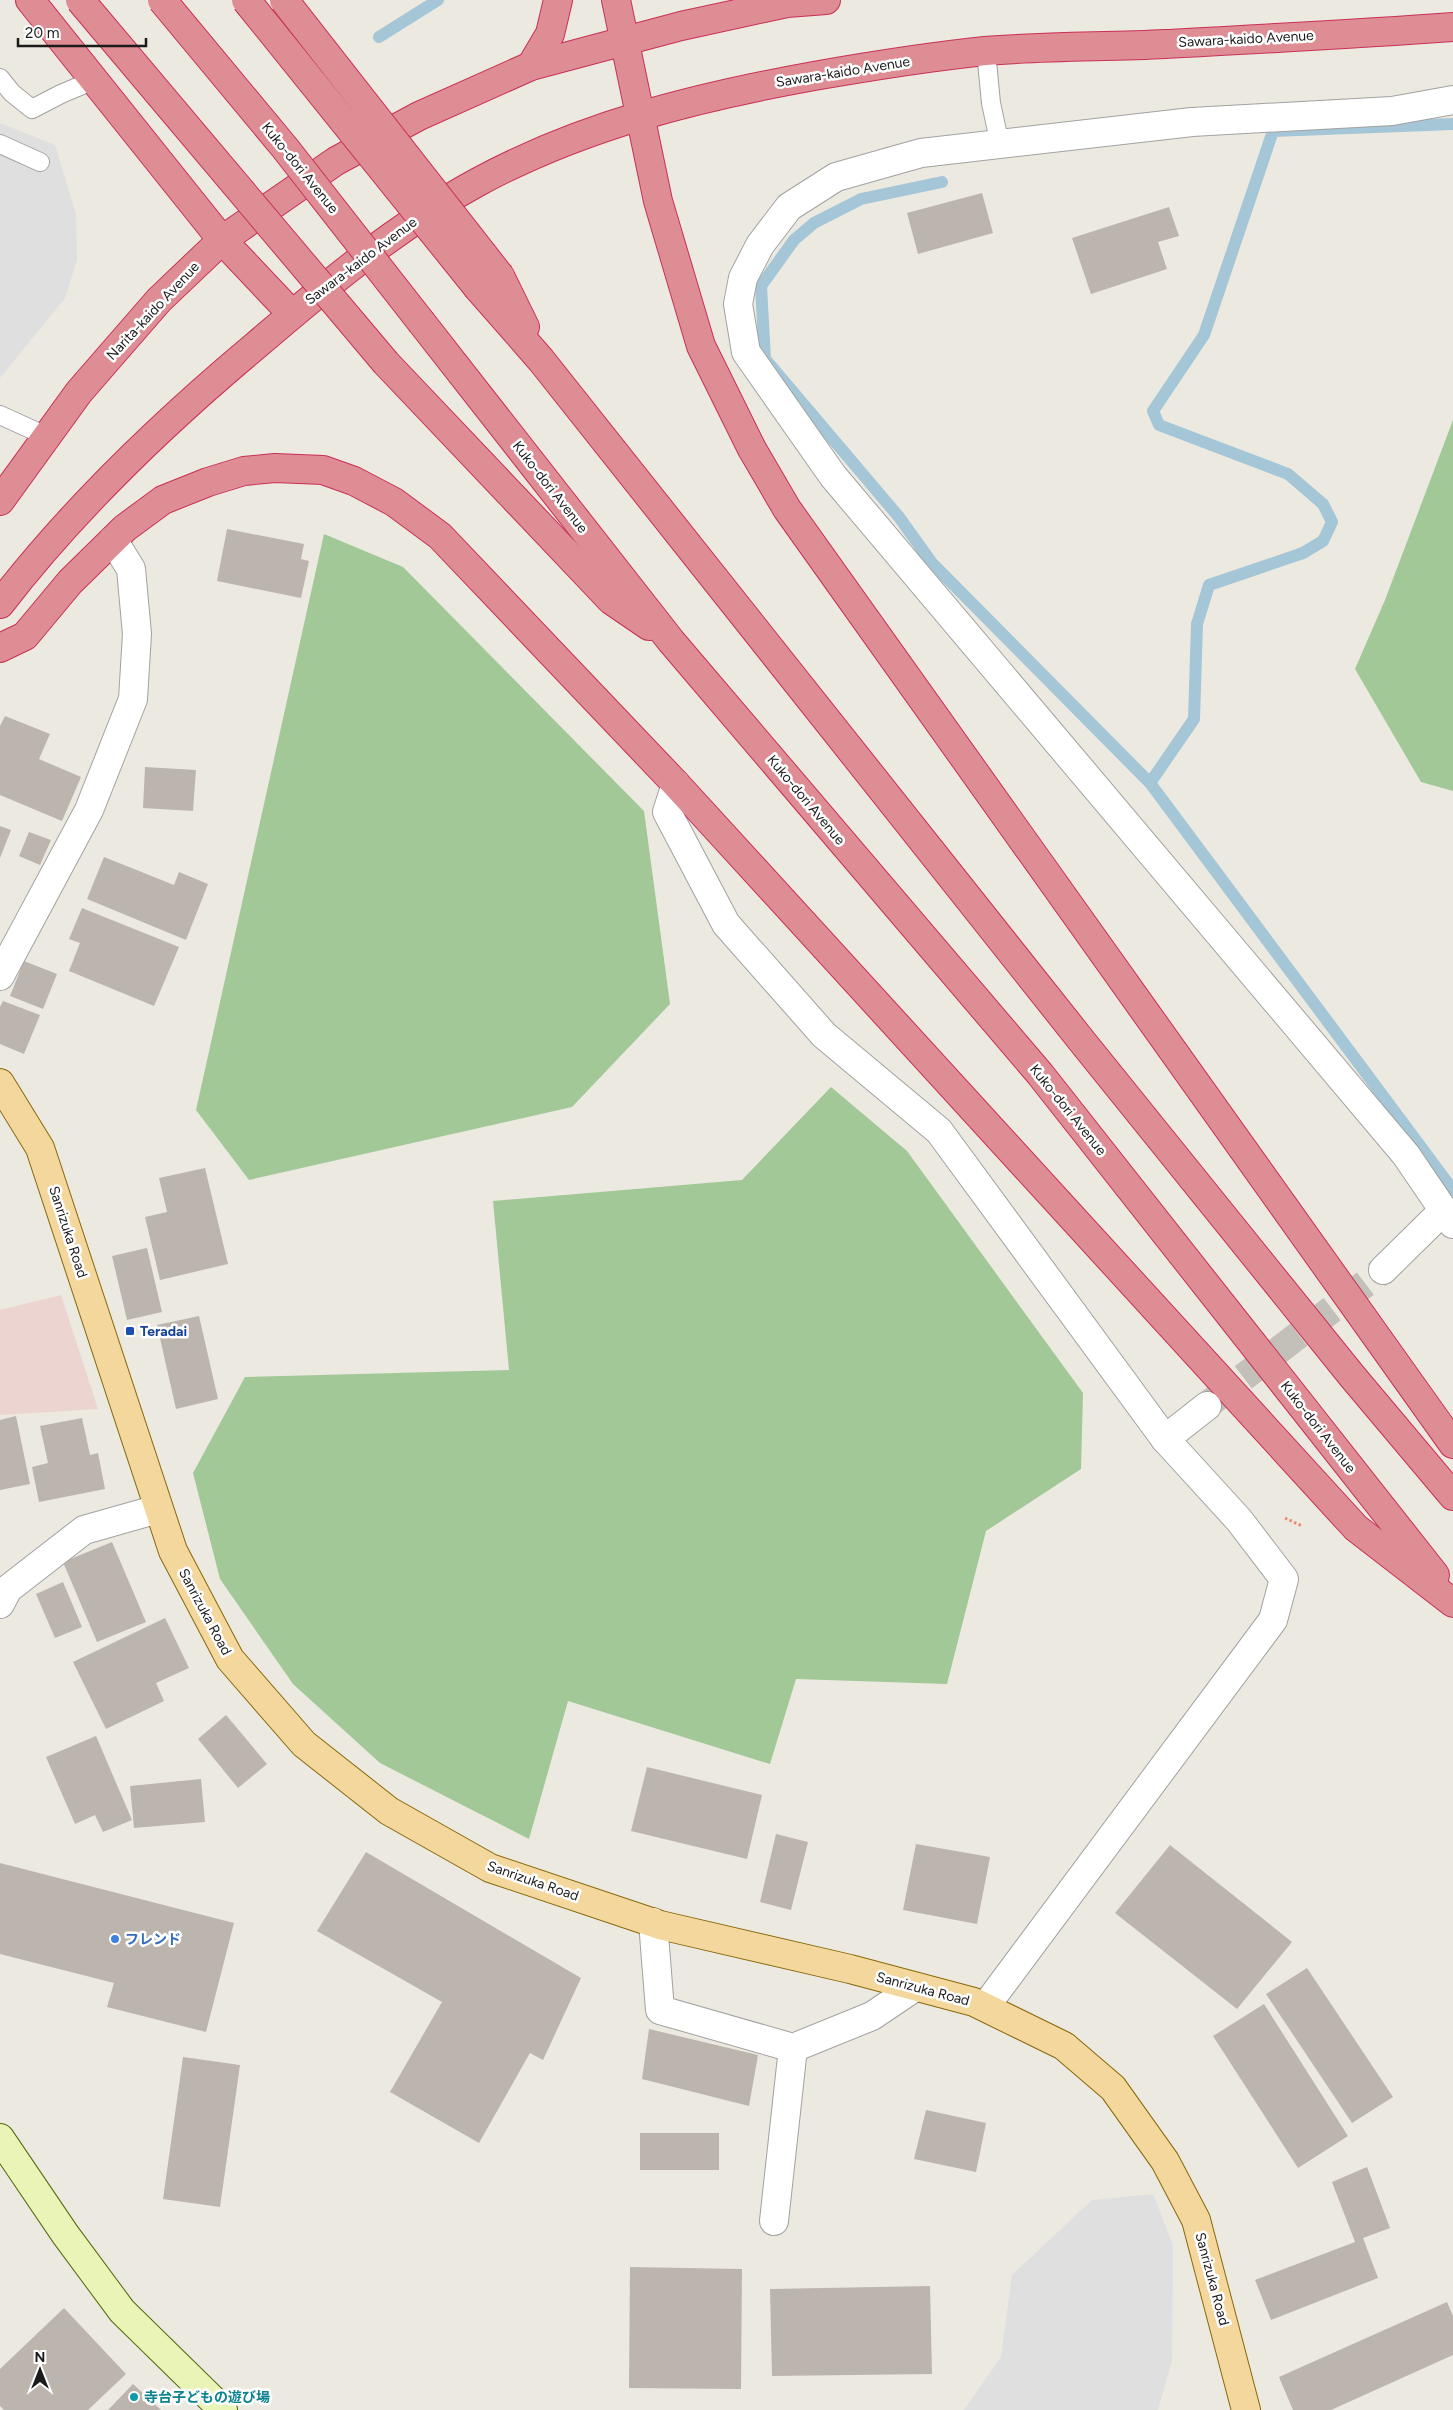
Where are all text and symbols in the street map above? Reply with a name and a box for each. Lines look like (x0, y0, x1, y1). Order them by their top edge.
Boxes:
scale bar (18, 15, 145, 47)
text: 20 m (25, 24, 59, 42)
street label: Sawara-kaido Avenue (1178, 27, 1314, 51)
street label: Sawara-kaido Avenue (775, 53, 912, 91)
street label: Kuko-dori Avenue (258, 119, 342, 217)
street label: Sawara-kaido Avenue (302, 213, 420, 309)
street label: Narita-kaido Avenue (103, 258, 203, 364)
street label: Kuko-dori Avenue (509, 438, 591, 537)
street label: Kuko-dori Avenue (763, 752, 849, 849)
street label: Kuko-dori Avenue (1026, 1061, 1110, 1159)
street label: Sanrizuka Road (45, 1184, 91, 1280)
place label: Teradai (140, 1323, 187, 1340)
marker: Teradai (124, 1325, 136, 1337)
street label: Kuko-dori Avenue (1277, 1378, 1359, 1477)
street label: Sanrizuka Road (175, 1566, 235, 1658)
street label: Sanrizuka Road (485, 1857, 581, 1905)
place label: フレンド (125, 1931, 181, 1948)
marker: フレンド (109, 1933, 121, 1945)
street label: Sanrizuka Road (875, 1968, 971, 2010)
street label: Sanrizuka Road (1191, 2231, 1233, 2327)
north arrow (15, 2345, 65, 2395)
text: N (35, 2349, 45, 2366)
place label: 寺台子どもの遊び場 (144, 2389, 270, 2406)
marker: 寺台子どもの遊び場 (128, 2391, 140, 2403)

